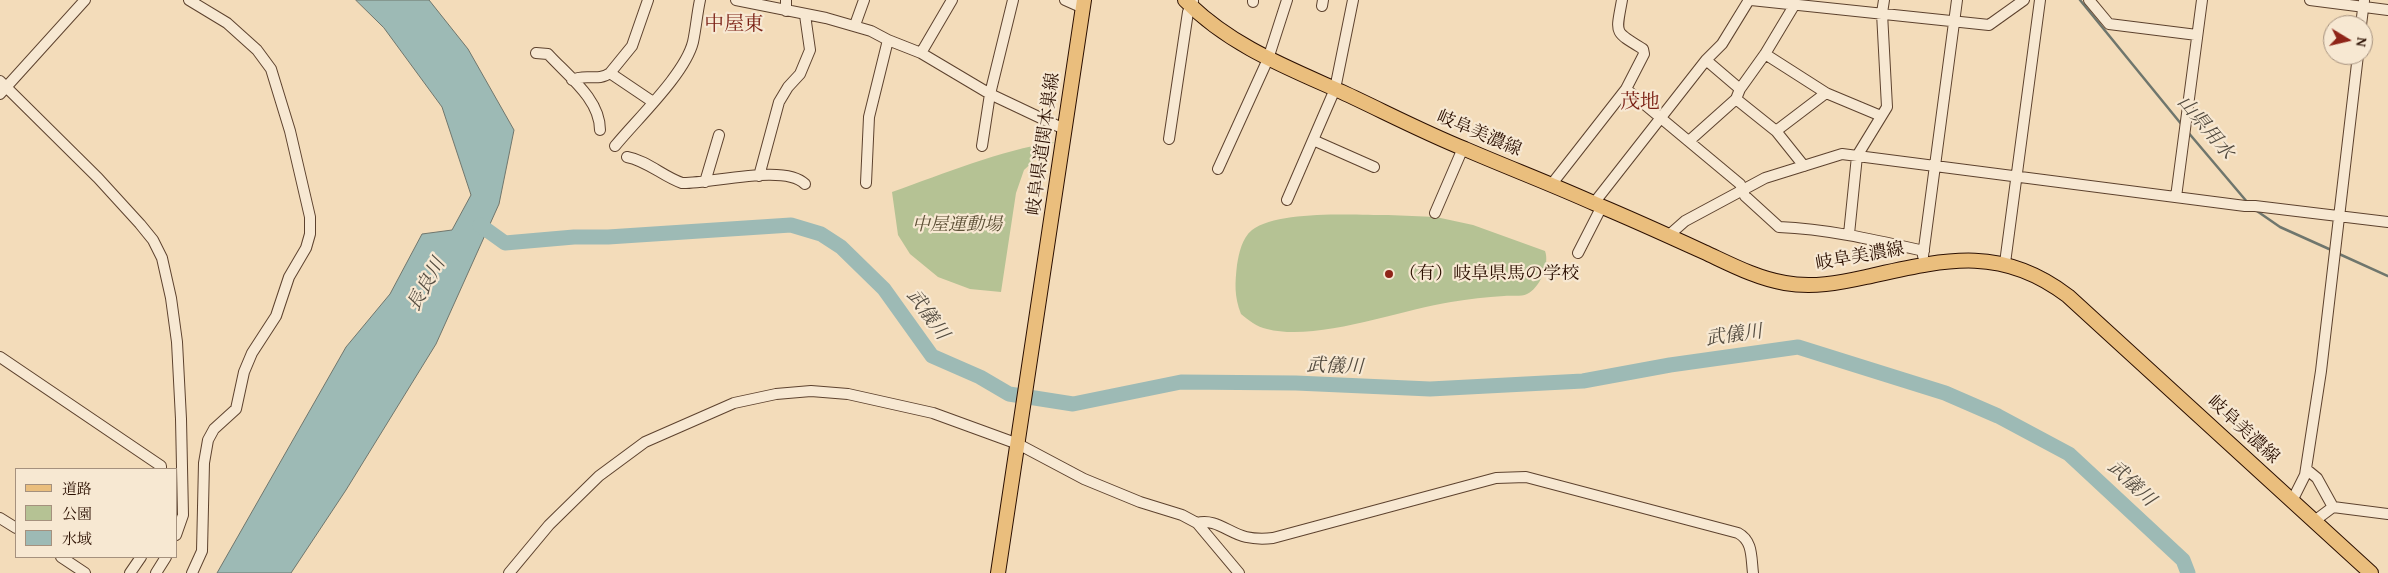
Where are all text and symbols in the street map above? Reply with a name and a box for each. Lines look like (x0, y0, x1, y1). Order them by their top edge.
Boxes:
district label: 中屋東 (704, 13, 764, 37)
north arrow (2323, 15, 2373, 65)
text: N (2351, 36, 2372, 48)
street label: 岐阜県道関本巣線 (1023, 71, 1065, 217)
district label: 茂地 (1620, 91, 1660, 115)
water label: 山県用水 (2172, 92, 2238, 164)
street label: 岐阜美濃線 (1433, 106, 1525, 162)
park label: 中屋運動場 (912, 214, 1002, 236)
street label: 岐阜美濃線 (1814, 239, 1906, 275)
water label: 長良川 (403, 255, 451, 315)
place label: （有）岐阜県馬の学校 (1399, 263, 1579, 285)
marker: （有）岐阜県馬の学校 (1383, 268, 1395, 280)
water label: 武儀川 (901, 285, 953, 345)
water label: 武儀川 (1704, 321, 1764, 351)
water label: 武儀川 (1306, 355, 1364, 379)
street label: 岐阜美濃線 (2203, 391, 2283, 469)
water label: 武儀川 (2102, 456, 2160, 512)
legend (15, 468, 178, 558)
text: 道路 (62, 478, 92, 499)
text: 公園 (62, 503, 92, 524)
text: 水域 (62, 528, 92, 549)

